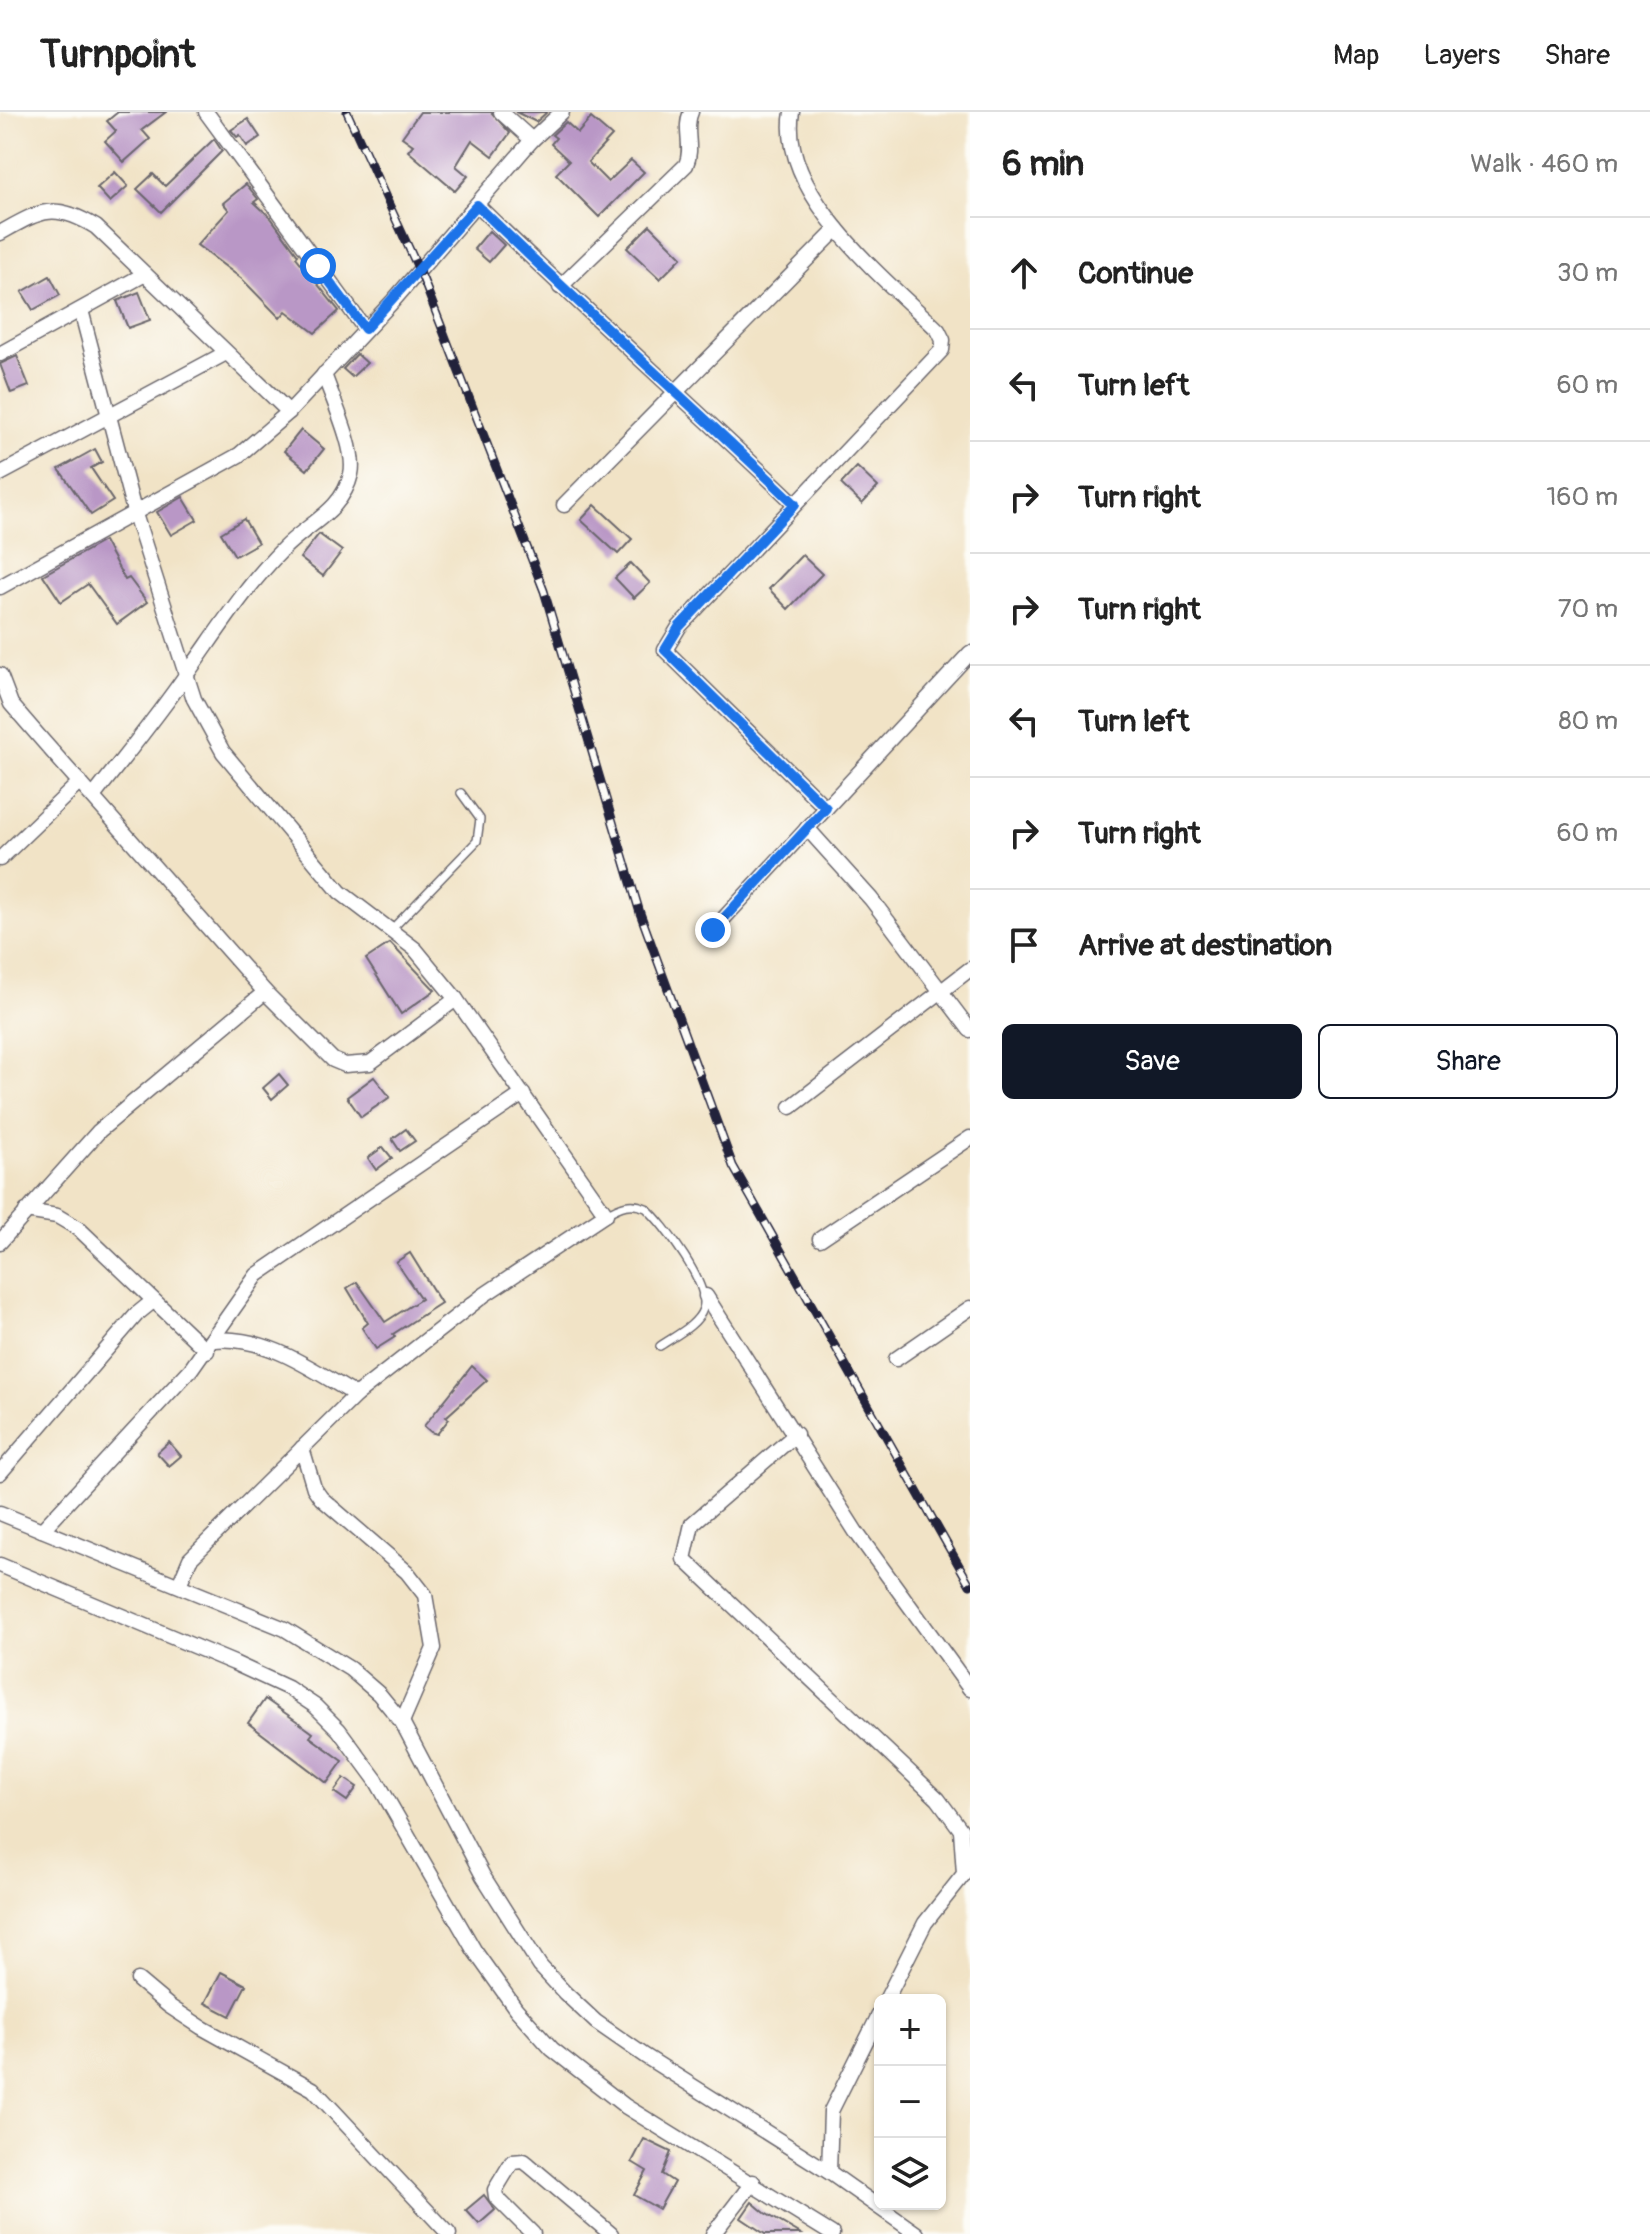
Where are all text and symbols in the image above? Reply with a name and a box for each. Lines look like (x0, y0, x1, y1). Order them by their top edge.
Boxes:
text: Turnpoint (40, 31, 195, 79)
text: Map (1333, 38, 1379, 73)
text: Layers (1423, 38, 1500, 73)
text: Share (1544, 38, 1610, 73)
text: 6 min (1002, 143, 1084, 186)
text: Walk · 460 m (1470, 148, 1618, 180)
route start (300, 248, 336, 284)
icon: ahead (1002, 251, 1046, 295)
text: Continue (1078, 255, 1193, 292)
text: 30 m (1557, 257, 1618, 289)
icon: left (1002, 363, 1046, 407)
text: Turn left (1078, 367, 1189, 404)
text: 60 m (1556, 369, 1618, 401)
icon: right (1002, 475, 1046, 519)
text: Turn right (1078, 479, 1201, 516)
text: 160 m (1546, 481, 1618, 513)
icon: right (1002, 587, 1046, 631)
text: Turn right (1078, 591, 1201, 628)
text: 70 m (1558, 593, 1618, 625)
icon: left (1002, 699, 1046, 743)
text: Turn left (1078, 703, 1189, 740)
text: 80 m (1558, 705, 1618, 737)
icon: right (1002, 811, 1046, 855)
text: Turn right (1078, 815, 1201, 852)
text: 60 m (1556, 817, 1618, 849)
route end (695, 912, 731, 948)
icon: arrive (1002, 923, 1046, 967)
text: Arrive at destination (1078, 927, 1332, 964)
button: Save (1002, 1024, 1302, 1099)
button: Share (1318, 1024, 1618, 1099)
map controls (874, 1994, 946, 2210)
button: + (874, 1994, 946, 2066)
button: − (874, 2066, 946, 2138)
button: layers (874, 2138, 946, 2210)

